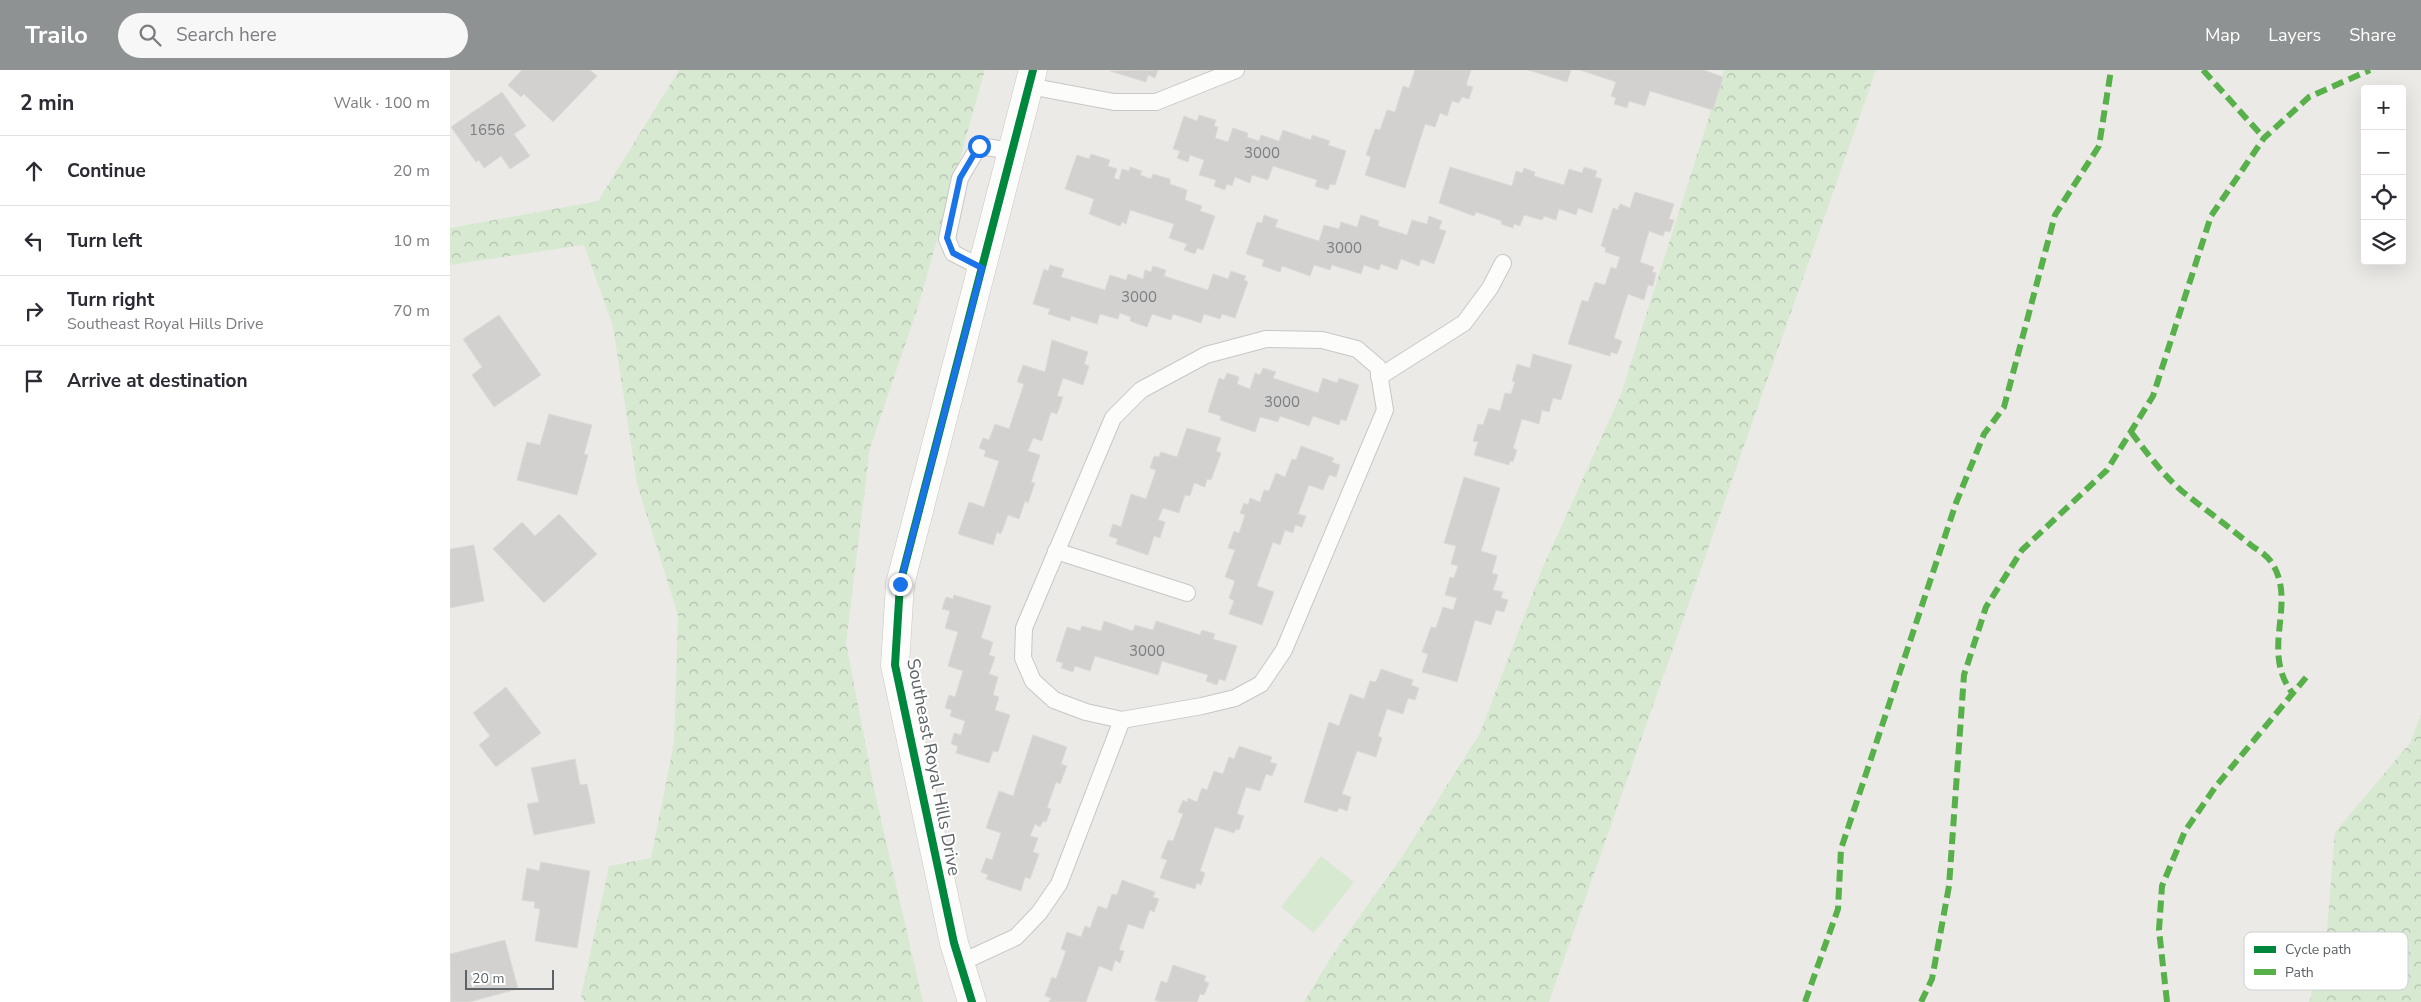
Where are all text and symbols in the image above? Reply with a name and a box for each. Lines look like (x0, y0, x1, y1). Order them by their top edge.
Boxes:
search box (118, 13, 468, 58)
text: Trailo (25, 19, 88, 51)
icon: search (136, 21, 164, 49)
text: Search here (176, 22, 277, 48)
text: Map (2205, 23, 2240, 47)
text: Layers (2268, 23, 2321, 47)
text: Share (2349, 23, 2396, 47)
map controls (2361, 85, 2406, 265)
button: + (2361, 85, 2406, 130)
text: 2 min (20, 89, 74, 117)
text: Walk · 100 m (334, 92, 430, 114)
house number: 1656 (469, 120, 505, 140)
button: − (2361, 130, 2406, 175)
route start (968, 135, 991, 158)
house number: 3000 (1244, 143, 1280, 163)
icon: ahead (20, 157, 48, 185)
text: Continue (67, 158, 146, 184)
text: 20 m (393, 160, 430, 182)
button: locate (2361, 175, 2406, 220)
button: layers (2361, 220, 2406, 265)
icon: left (20, 227, 48, 255)
text: Turn left (67, 228, 142, 254)
text: 10 m (393, 230, 430, 252)
house number: 3000 (1326, 238, 1362, 258)
text: Turn right (67, 287, 154, 313)
house number: 3000 (1121, 287, 1157, 307)
icon: right (20, 297, 48, 325)
text: 70 m (393, 300, 430, 322)
text: Southeast Royal Hills Drive (67, 313, 263, 335)
icon: arrive (20, 367, 48, 395)
text: Arrive at destination (67, 368, 248, 394)
house number: 3000 (1264, 392, 1300, 412)
route end (889, 573, 912, 596)
house number: 3000 (1129, 641, 1165, 661)
street label: Southeast Royal Hills Drive (901, 656, 967, 878)
legend (2244, 932, 2408, 990)
text: Cycle path (2285, 940, 2351, 959)
text: Path (2285, 963, 2314, 982)
scale bar (465, 967, 554, 990)
text: 20 m (472, 969, 504, 988)

